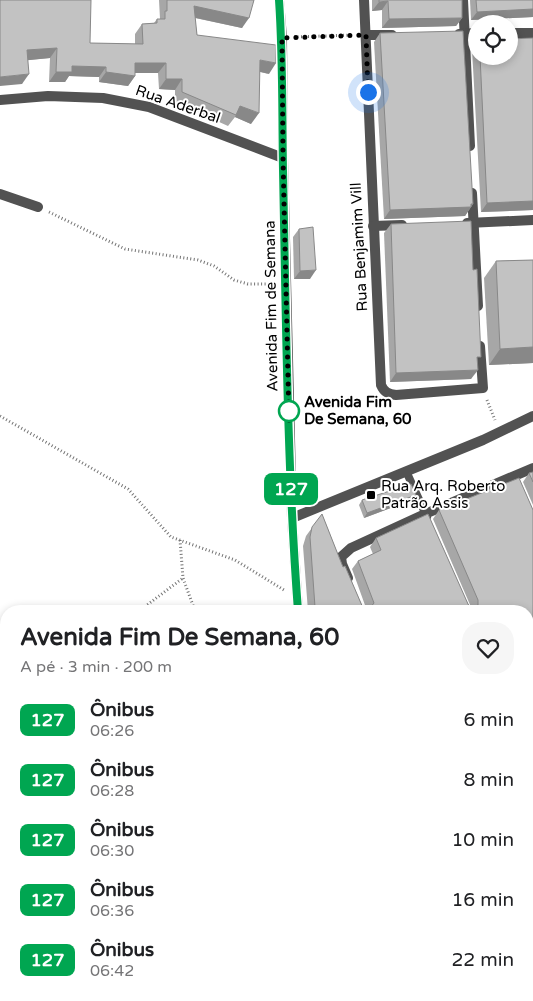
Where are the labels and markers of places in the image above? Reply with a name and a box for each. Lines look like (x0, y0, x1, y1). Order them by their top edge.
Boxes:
place label: Avenida Fim De Semana, 60 (304, 393, 412, 428)
marker: Avenida Fim De Semana, 60 (278, 400, 300, 422)
place label: Rua Arq. Roberto Patrão Assis (381, 477, 505, 512)
marker: Rua Arq. Roberto Patrão Assis (365, 489, 377, 501)

